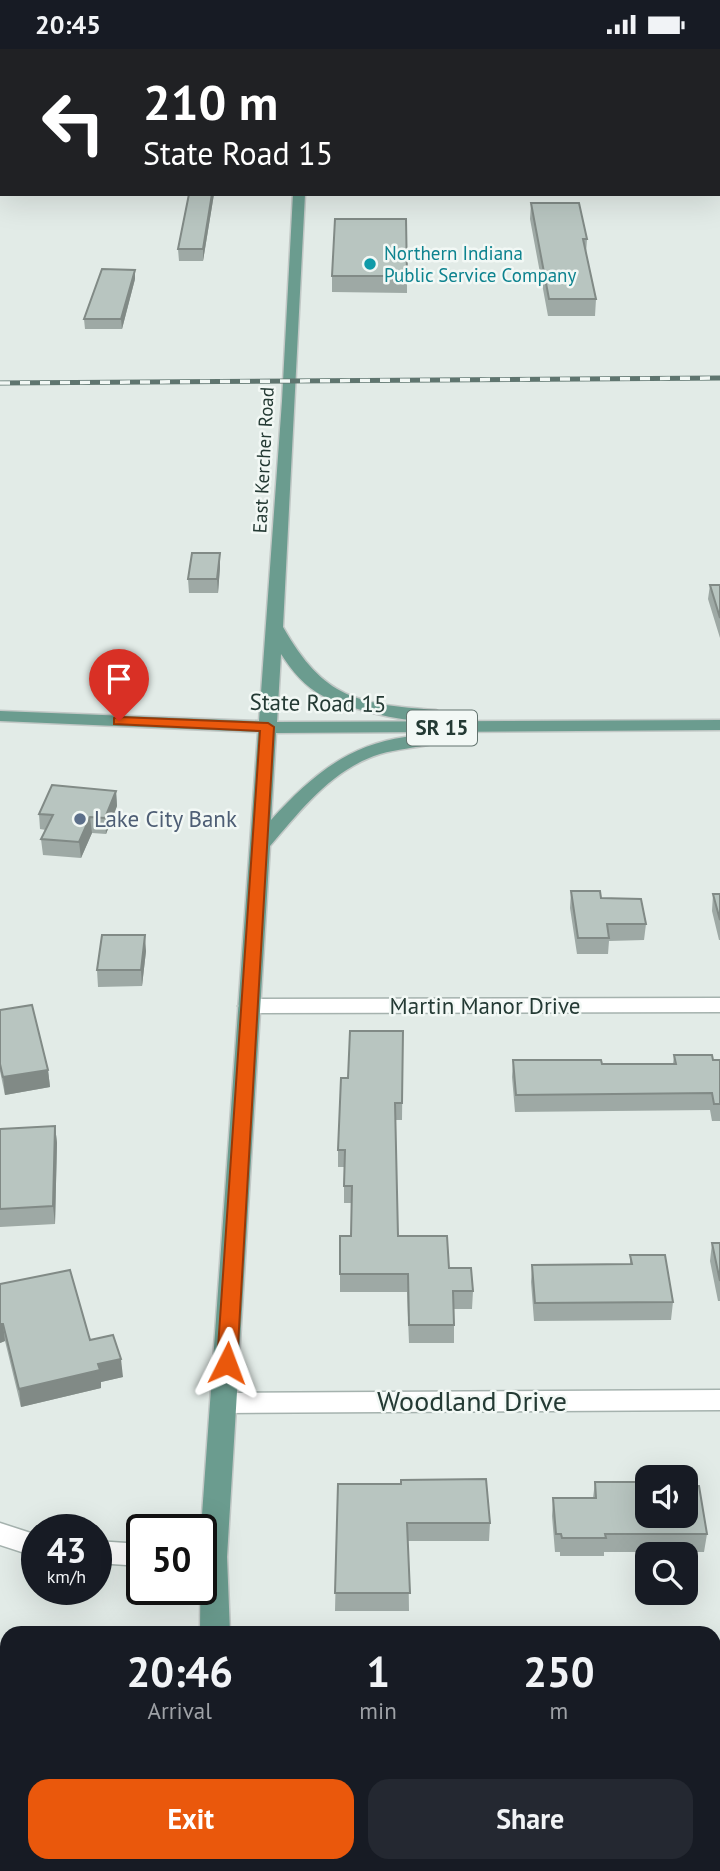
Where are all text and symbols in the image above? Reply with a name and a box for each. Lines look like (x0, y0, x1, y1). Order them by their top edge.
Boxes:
text: 20:45 (35, 8, 101, 41)
text: 210 m (143, 70, 278, 134)
icon: left (28, 77, 119, 168)
text: State Road 15 (143, 132, 333, 174)
place label: Northern Indiana Public Service Company (384, 241, 576, 287)
marker: Northern Indiana Public Service Company (362, 256, 378, 272)
street label: East Kercher Road (247, 386, 279, 534)
pin (89, 649, 149, 721)
icon: arrive (100, 660, 138, 698)
street label: State Road 15 (249, 687, 387, 718)
road number: SR 15 (407, 711, 477, 745)
place label: Lake City Bank (94, 804, 237, 833)
marker: Lake City Bank (72, 811, 88, 827)
street label: Martin Manor Drive (390, 991, 580, 1020)
position arrow (190, 1326, 264, 1400)
street label: Woodland Drive (377, 1382, 567, 1419)
map controls (635, 1465, 698, 1605)
button: sound (635, 1465, 698, 1528)
speed limit sign: 50 (126, 1514, 217, 1605)
text: 43 (47, 1527, 86, 1573)
button: search (635, 1542, 698, 1605)
text: km/h (47, 1565, 86, 1588)
text: 20:46 (126, 1644, 233, 1699)
text: 1 (366, 1644, 390, 1699)
text: 250 (523, 1644, 595, 1699)
text: Arrival (147, 1696, 212, 1725)
text: min (359, 1696, 397, 1725)
text: m (550, 1696, 568, 1725)
button: Exit (28, 1779, 354, 1859)
button: Share (368, 1779, 693, 1859)

